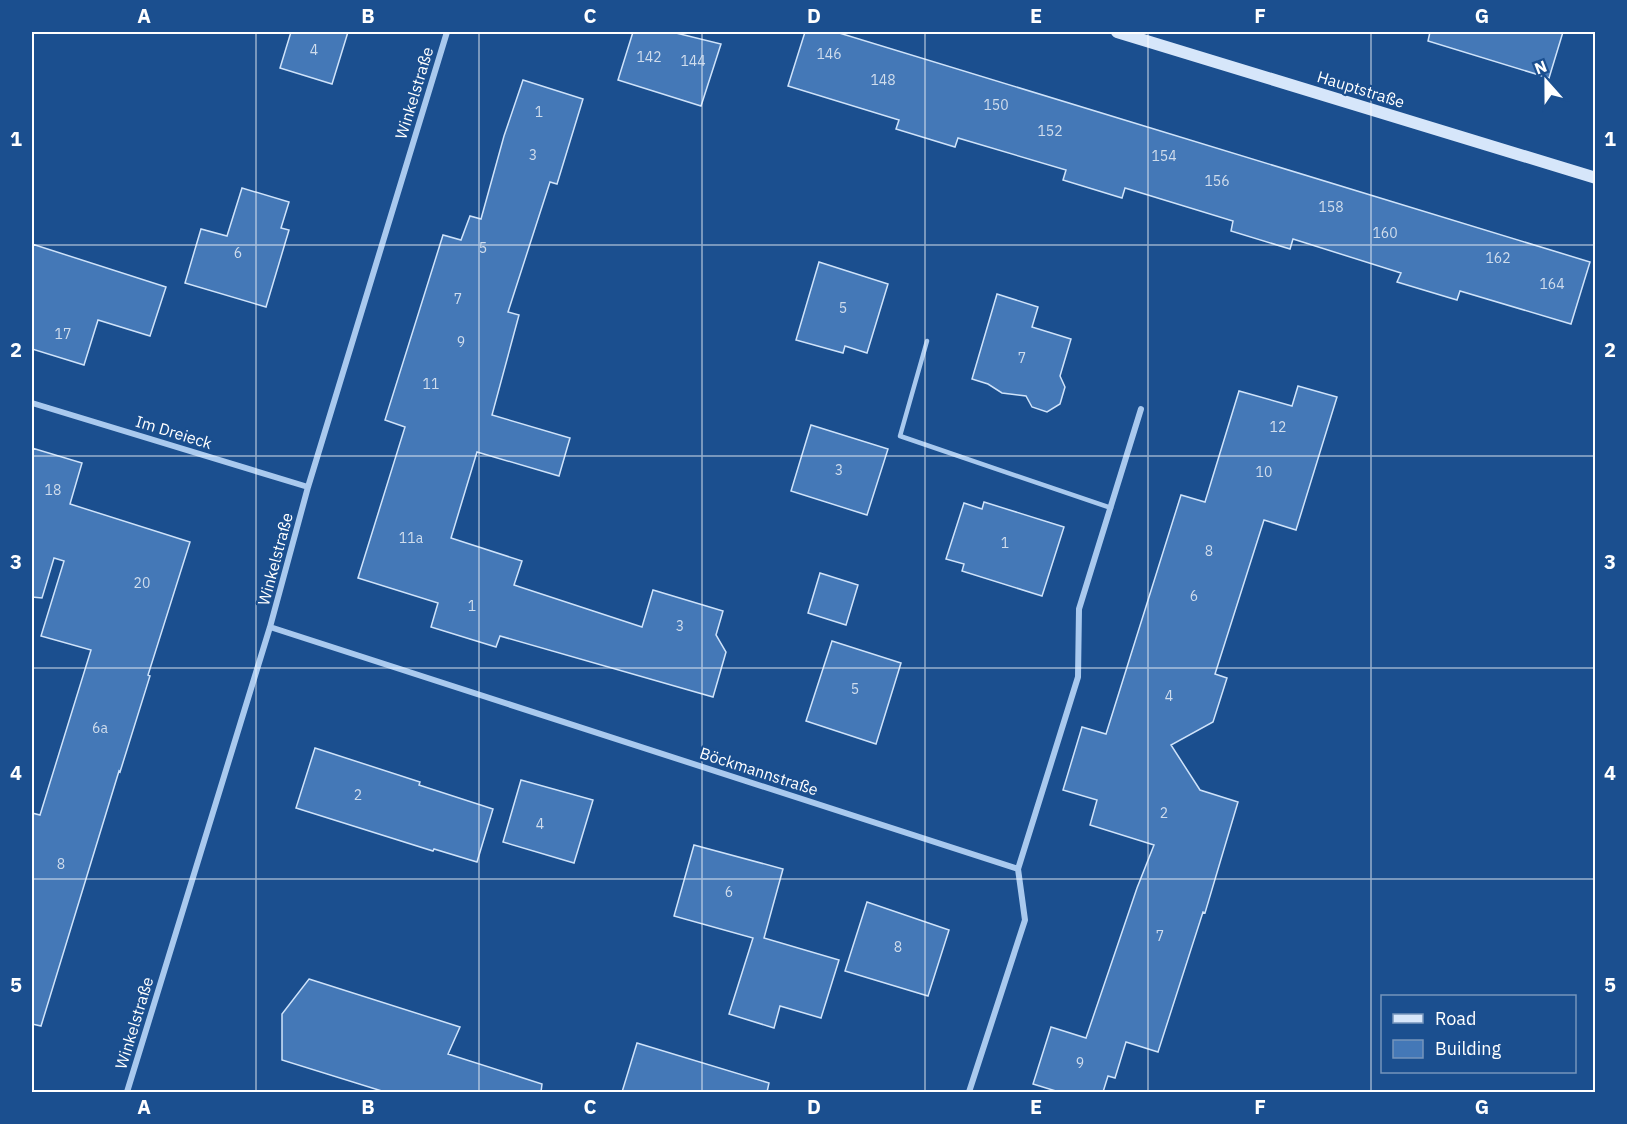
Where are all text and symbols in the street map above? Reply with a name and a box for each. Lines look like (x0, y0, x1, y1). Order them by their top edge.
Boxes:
text: A (137, 2, 151, 29)
text: B (361, 2, 375, 29)
text: C (583, 2, 597, 29)
text: D (807, 2, 821, 29)
text: E (1030, 2, 1042, 29)
text: F (1254, 2, 1266, 29)
text: G (1475, 2, 1489, 29)
house number: 4 (310, 41, 318, 59)
street label: Winkelstraße (391, 44, 438, 141)
house number: 146 (816, 45, 842, 63)
house number: 142 (636, 48, 662, 66)
north arrow (1516, 51, 1576, 111)
house number: 144 (680, 52, 706, 70)
text: N (1532, 56, 1550, 78)
street label: Hauptstraße (1315, 66, 1407, 112)
house number: 148 (870, 71, 896, 89)
house number: 150 (983, 96, 1009, 114)
house number: 1 (535, 103, 543, 121)
house number: 152 (1037, 122, 1063, 140)
text: 1 (10, 125, 22, 152)
text: 1 (1604, 125, 1616, 152)
house number: 3 (529, 146, 537, 164)
house number: 154 (1151, 147, 1177, 165)
house number: 156 (1204, 172, 1230, 190)
house number: 158 (1318, 198, 1344, 216)
house number: 160 (1372, 224, 1398, 242)
house number: 5 (479, 239, 487, 257)
house number: 6 (234, 244, 242, 262)
house number: 162 (1485, 249, 1511, 267)
house number: 164 (1539, 275, 1565, 293)
house number: 7 (454, 290, 462, 308)
house number: 5 (839, 299, 847, 317)
house number: 17 (55, 325, 71, 343)
house number: 9 (457, 333, 465, 351)
text: 2 (10, 336, 22, 363)
text: 2 (1604, 336, 1616, 363)
house number: 7 (1018, 349, 1026, 367)
house number: 11 (423, 375, 439, 393)
street label: Im Dreieck (133, 411, 215, 453)
house number: 12 (1270, 418, 1286, 436)
house number: 3 (835, 461, 843, 479)
house number: 10 (1256, 463, 1272, 481)
house number: 18 (45, 481, 61, 499)
street label: Winkelstraße (253, 510, 297, 608)
house number: 11a (399, 529, 424, 547)
house number: 1 (1001, 534, 1009, 552)
house number: 8 (1205, 542, 1213, 560)
text: 3 (10, 548, 22, 575)
text: 3 (1604, 548, 1616, 575)
house number: 20 (134, 574, 150, 592)
house number: 6 (1190, 587, 1198, 605)
house number: 1 (468, 597, 476, 615)
house number: 3 (676, 617, 684, 635)
house number: 5 (851, 680, 859, 698)
house number: 4 (1165, 687, 1173, 705)
house number: 6a (92, 719, 108, 737)
street label: Böckmannstraße (697, 742, 821, 800)
text: 4 (10, 759, 22, 786)
text: 4 (1604, 759, 1616, 786)
house number: 2 (354, 786, 362, 804)
house number: 2 (1160, 804, 1168, 822)
house number: 4 (536, 815, 544, 833)
house number: 8 (57, 855, 65, 873)
house number: 6 (725, 883, 733, 901)
house number: 7 (1156, 927, 1164, 945)
house number: 8 (894, 938, 902, 956)
text: 5 (10, 971, 22, 998)
text: 5 (1604, 971, 1616, 998)
street label: Winkelstraße (111, 974, 158, 1071)
legend (1381, 995, 1576, 1073)
text: Road (1435, 1007, 1476, 1030)
text: Building (1435, 1037, 1502, 1060)
house number: 9 (1076, 1054, 1084, 1072)
text: A (137, 1093, 151, 1120)
text: B (361, 1093, 375, 1120)
text: C (583, 1093, 597, 1120)
text: D (807, 1093, 821, 1120)
text: E (1030, 1093, 1042, 1120)
text: F (1254, 1093, 1266, 1120)
text: G (1475, 1093, 1489, 1120)

